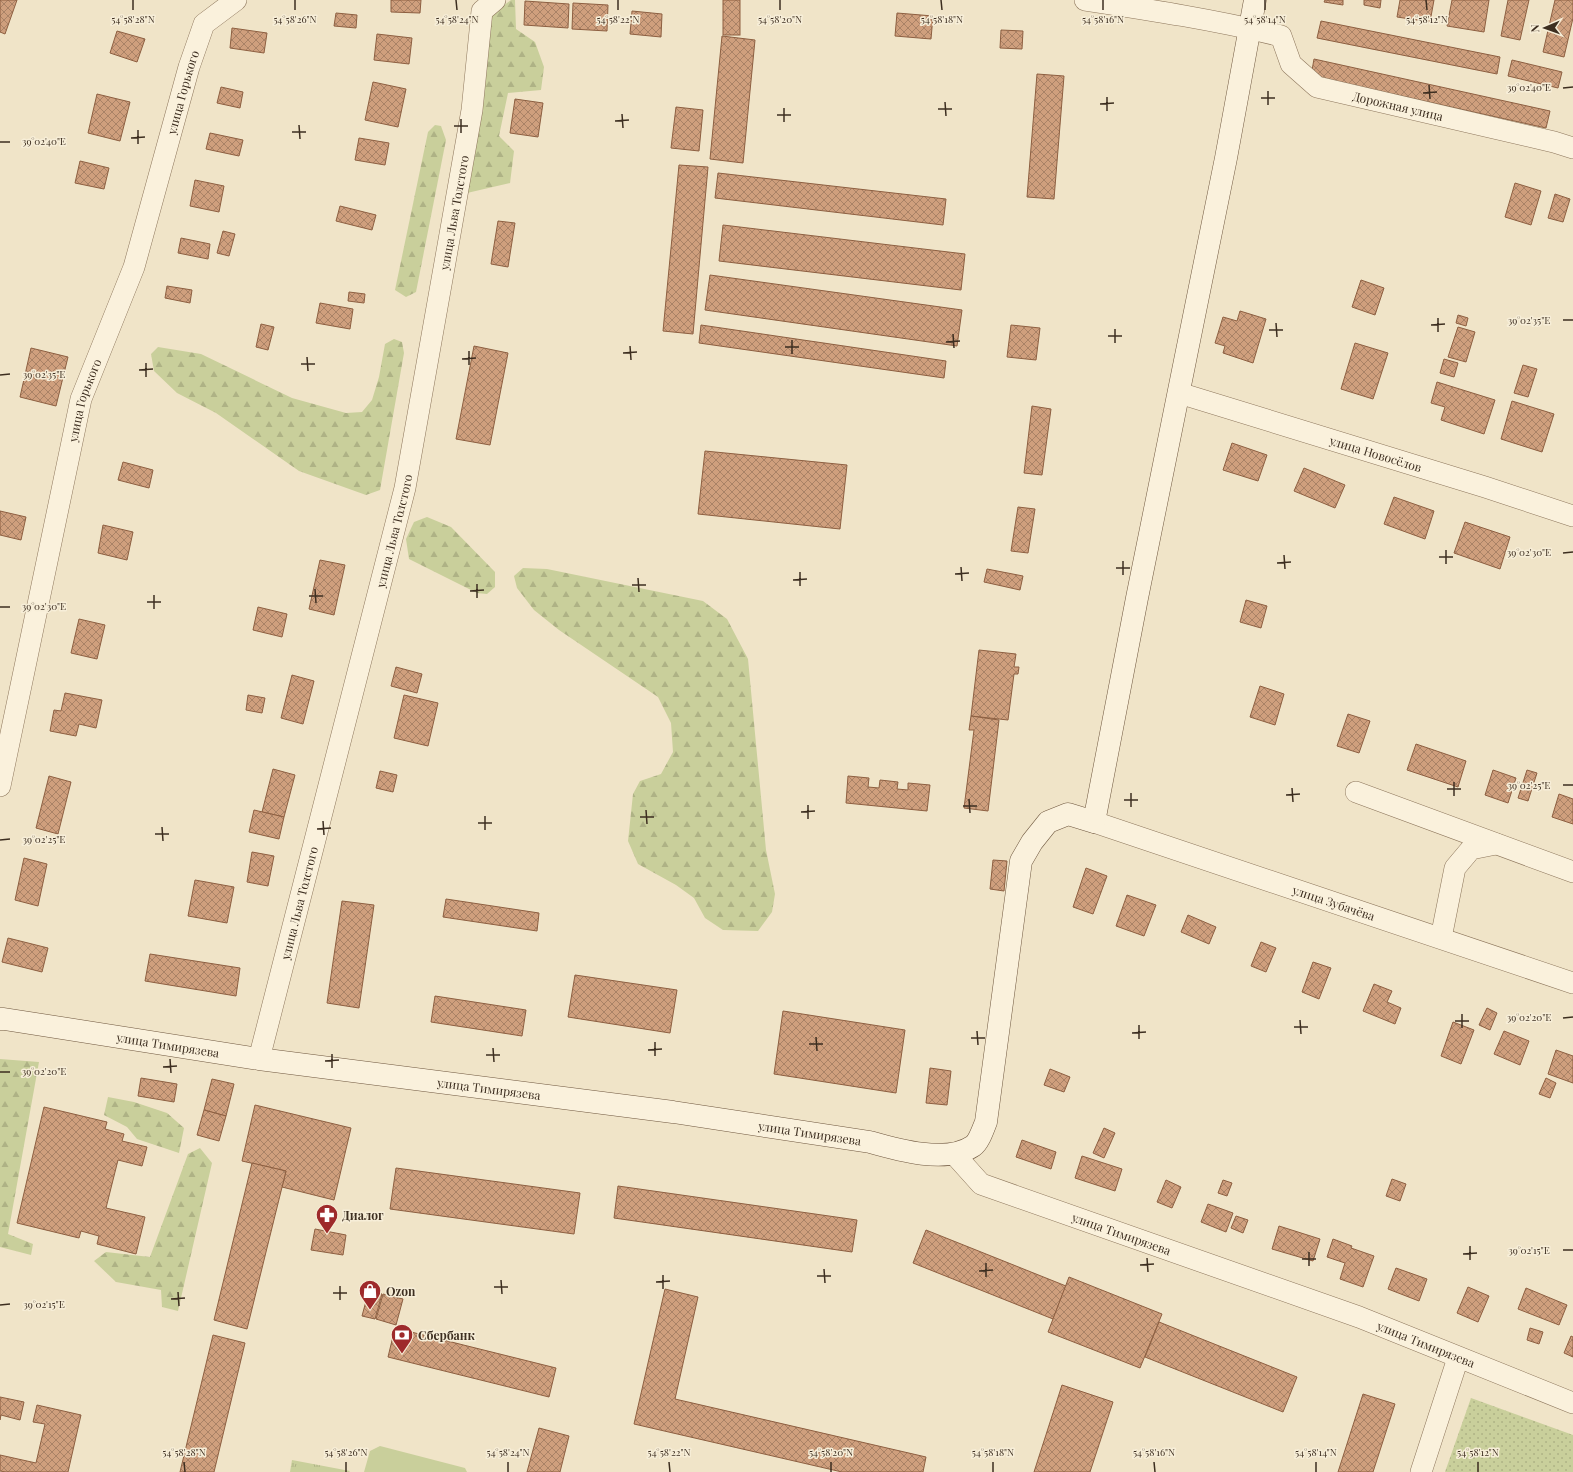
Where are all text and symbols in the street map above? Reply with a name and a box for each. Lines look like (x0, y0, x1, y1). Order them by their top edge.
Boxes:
north arrow (1525, 8, 1565, 48)
text: 54°58'28"N (111, 12, 155, 26)
text: 54°58'26"N (273, 12, 317, 26)
text: 54°58'24"N (436, 12, 478, 26)
text: 54°58'22"N (597, 12, 639, 26)
text: 54°58'20"N (758, 12, 802, 26)
text: 54°58'18"N (921, 12, 963, 26)
text: 54°58'16"N (1082, 12, 1124, 26)
text: 54°58'14"N (1244, 12, 1286, 26)
text: 54°58'12"N (1406, 12, 1448, 26)
text: N (1527, 24, 1542, 33)
street label: улица Горького (163, 48, 202, 137)
text: 39°02'40"E (1507, 80, 1551, 94)
street label: Дорожная улица (1351, 88, 1445, 124)
text: 39°02'40"E (22, 134, 66, 148)
street label: улица Льва Толстого (436, 154, 472, 272)
text: 39°02'35"E (1508, 313, 1550, 327)
street label: улица Горького (64, 356, 105, 444)
text: 39°02'35"E (23, 367, 65, 381)
street label: улица Новосёлов (1327, 432, 1424, 475)
street label: улица Льва Толстого (372, 473, 415, 590)
text: 39°02'30"E (1507, 545, 1551, 559)
text: 39°02'30"E (22, 599, 66, 613)
text: 39°02'25"E (1508, 778, 1550, 792)
text: 39°02'25"E (23, 832, 65, 846)
street label: улица Льва Толстого (276, 844, 321, 962)
street label: улица Зубачёва (1290, 881, 1377, 924)
text: 39°02'20"E (1507, 1010, 1551, 1024)
street label: улица Тимирязева (114, 1029, 221, 1061)
text: 39°02'20"E (22, 1064, 66, 1078)
street label: улица Тимирязева (435, 1074, 542, 1103)
street label: улица Тимирязева (756, 1117, 862, 1149)
pharmacy icon: Диалог (314, 1202, 340, 1235)
place label: Диалог (342, 1207, 384, 1223)
street label: улица Тимирязева (1069, 1208, 1173, 1258)
text: 39°02'15"E (1508, 1243, 1550, 1257)
shop icon: Ozon (357, 1278, 383, 1311)
place label: Ozon (386, 1283, 416, 1299)
text: 39°02'15"E (23, 1297, 65, 1311)
street label: улица Тимирязева (1374, 1317, 1477, 1371)
bank icon: Сбербанк (389, 1322, 415, 1355)
place label: Сбербанк (418, 1327, 475, 1343)
text: 54°58'28"N (162, 1445, 206, 1459)
text: 54°58'26"N (324, 1445, 368, 1459)
text: 54°58'24"N (487, 1445, 529, 1459)
text: 54°58'22"N (648, 1445, 690, 1459)
text: 54°58'20"N (809, 1445, 853, 1459)
text: 54°58'18"N (972, 1445, 1014, 1459)
text: 54°58'16"N (1133, 1445, 1175, 1459)
text: 54°58'14"N (1295, 1445, 1337, 1459)
text: 54°58'12"N (1457, 1445, 1499, 1459)

